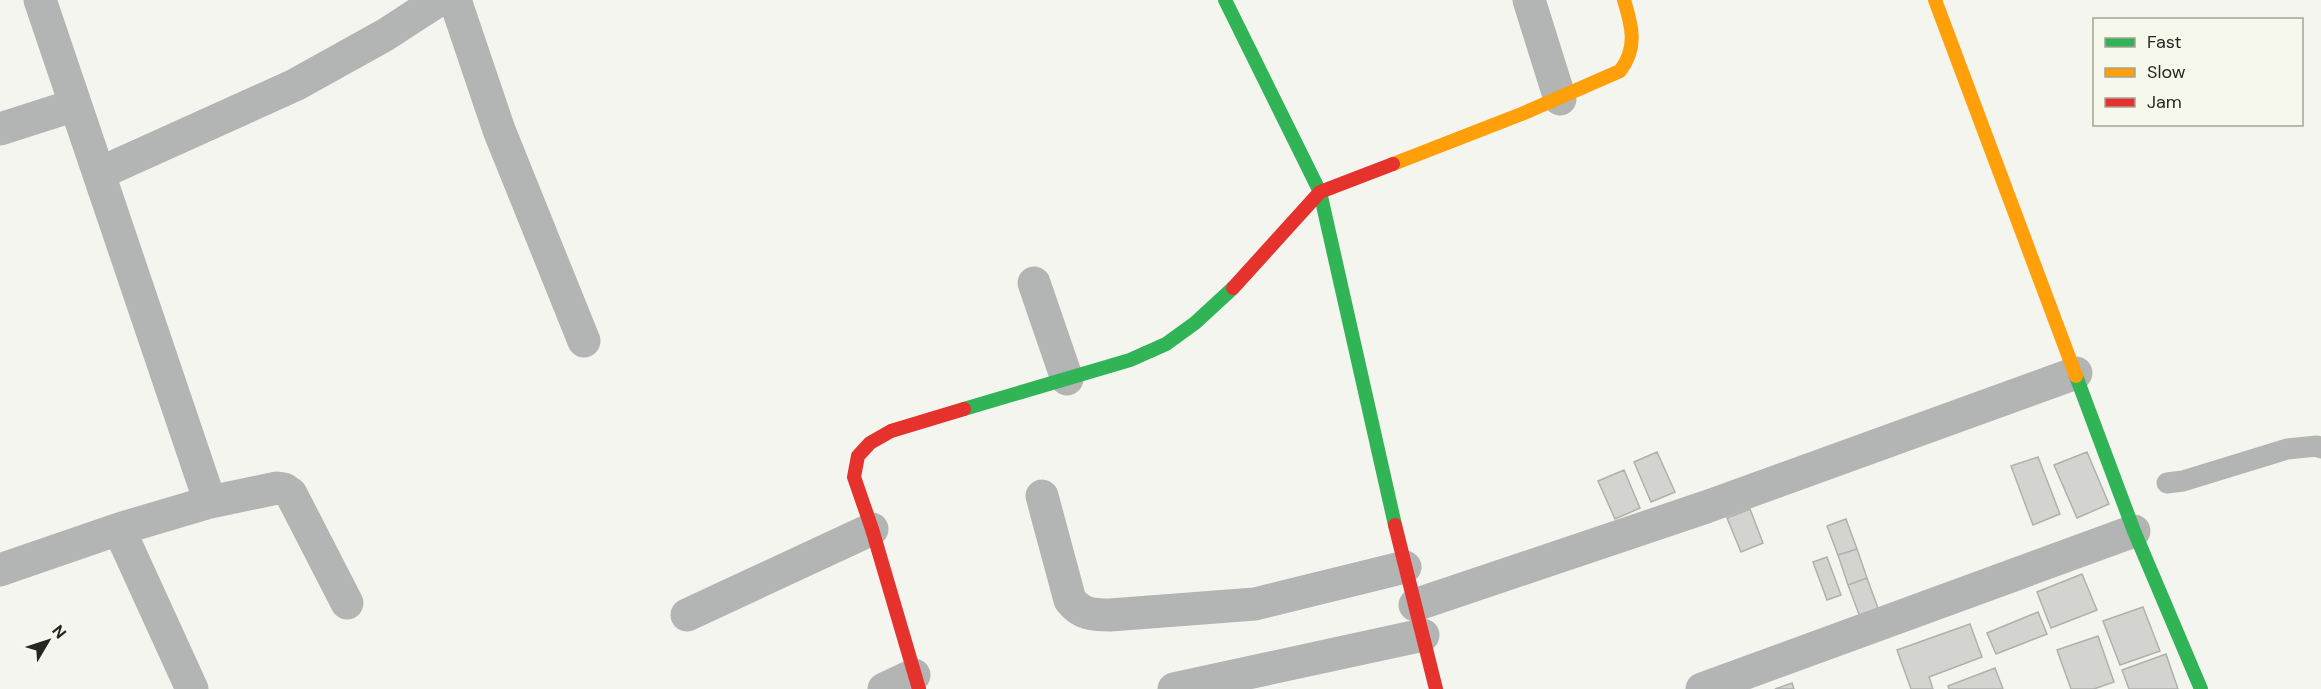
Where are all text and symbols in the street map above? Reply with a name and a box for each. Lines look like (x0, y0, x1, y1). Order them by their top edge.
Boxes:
legend (2093, 18, 2303, 126)
text: Fast (2147, 30, 2182, 54)
text: Slow (2147, 60, 2186, 84)
text: Jam (2147, 90, 2182, 114)
north arrow (18, 611, 78, 671)
text: N (47, 621, 71, 643)

